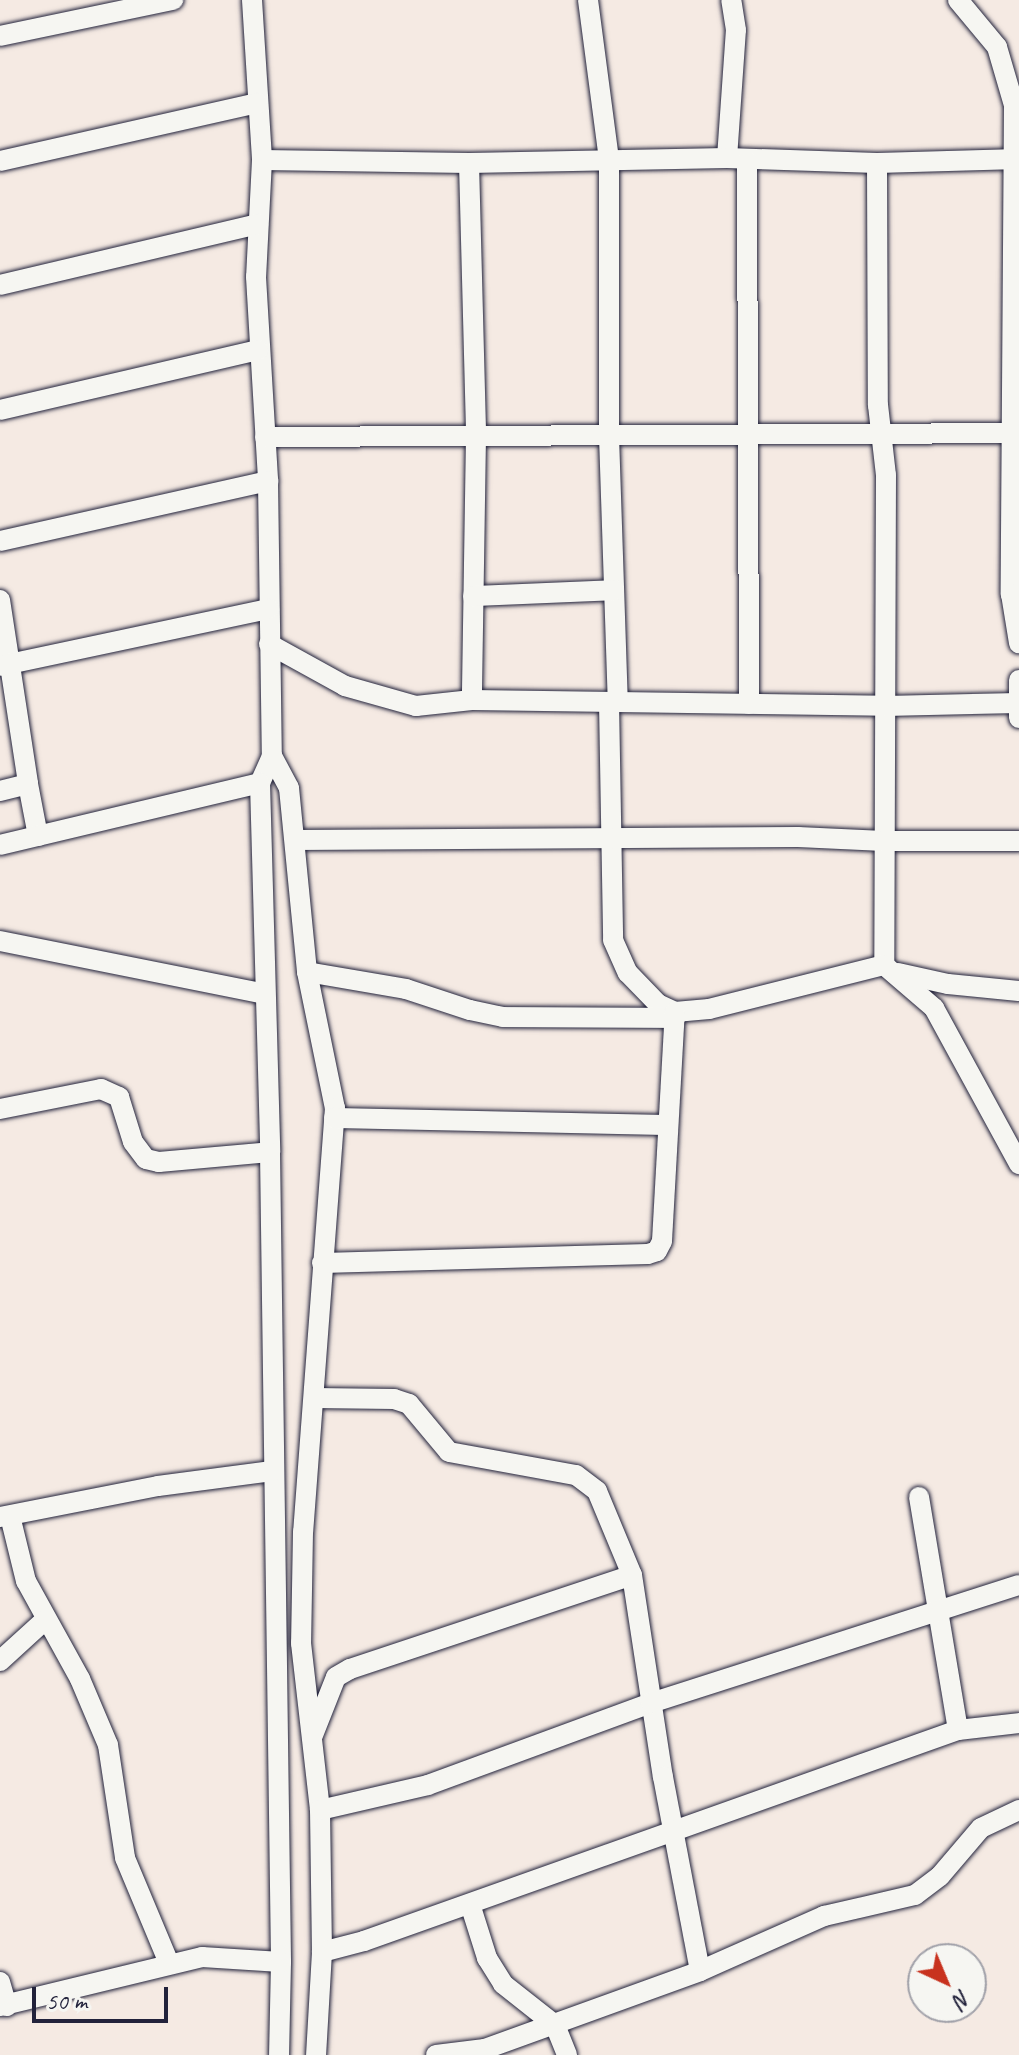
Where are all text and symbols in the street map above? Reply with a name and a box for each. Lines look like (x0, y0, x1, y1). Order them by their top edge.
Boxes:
north arrow (907, 1943, 987, 2023)
scale bar (36, 1971, 172, 2021)
text: N (948, 1984, 977, 2014)
text: 50 m (46, 1986, 87, 2016)

